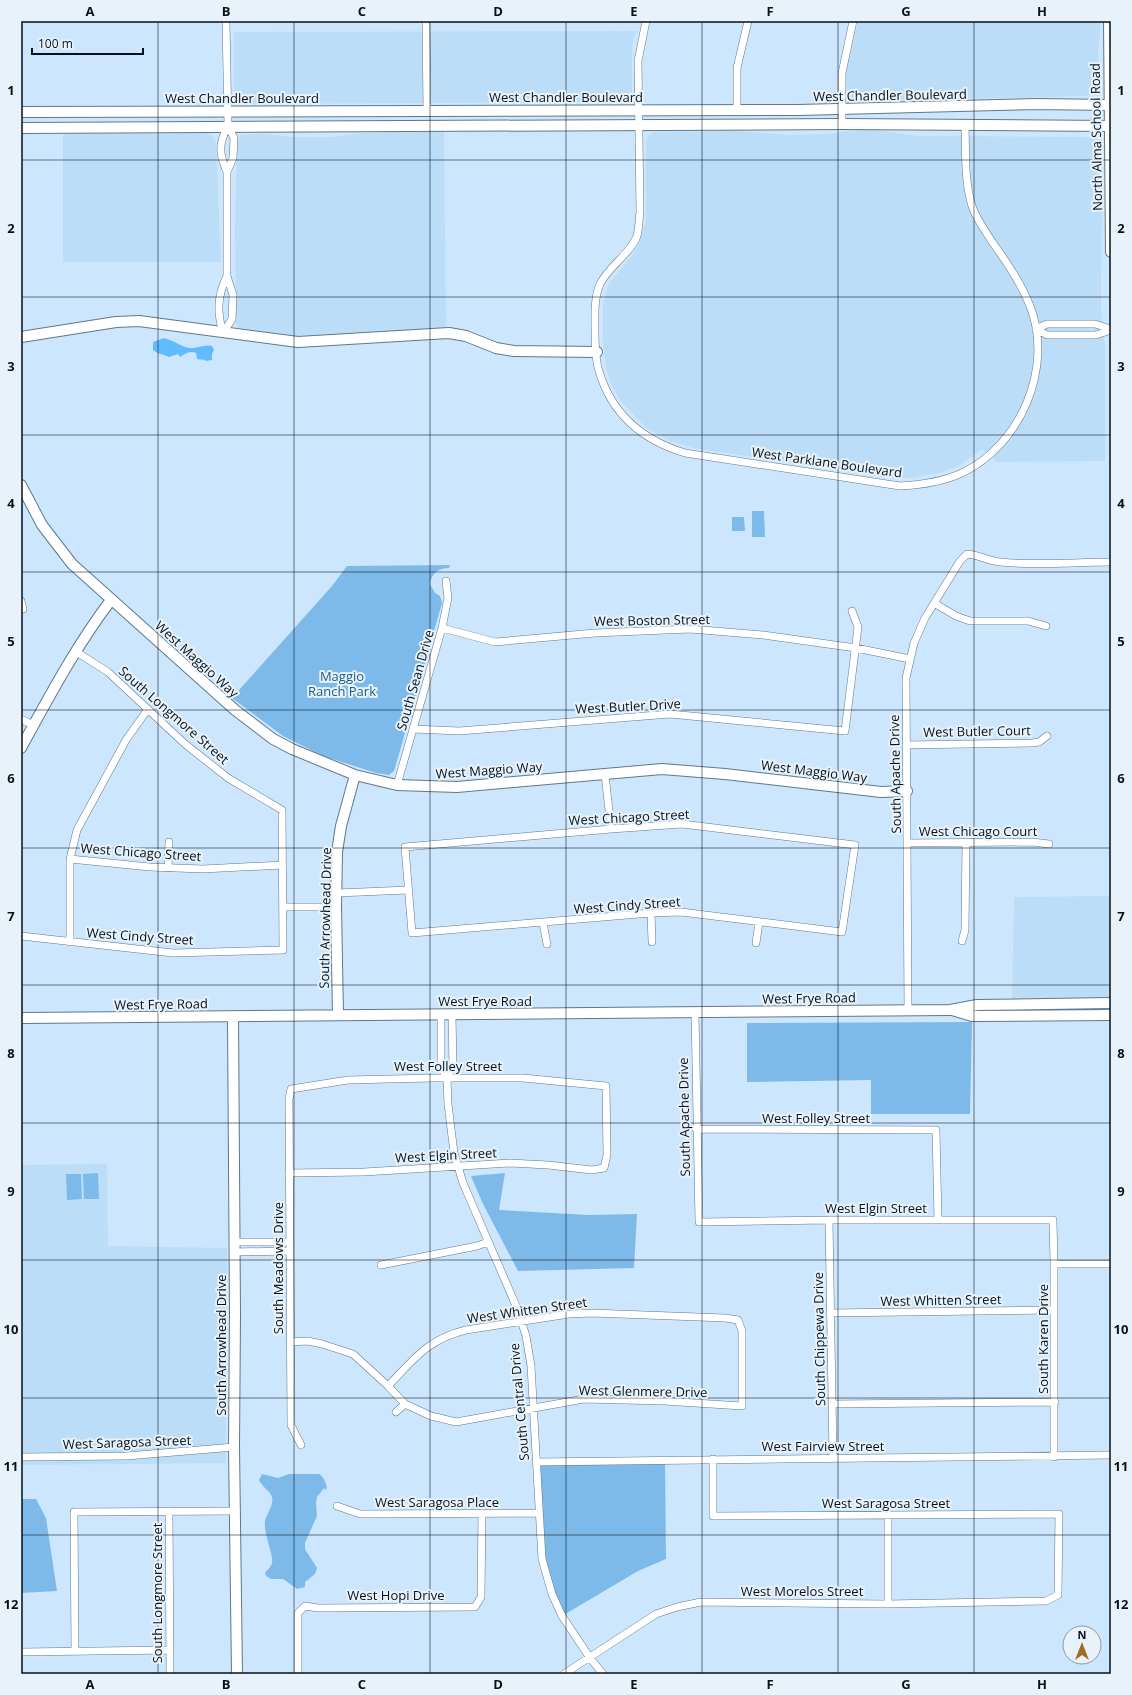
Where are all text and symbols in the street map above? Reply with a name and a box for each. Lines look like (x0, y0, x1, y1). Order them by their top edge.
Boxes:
text: A (86, 2, 95, 20)
text: B (222, 2, 231, 20)
text: C (358, 2, 366, 20)
text: D (493, 2, 503, 20)
text: E (630, 2, 638, 20)
text: F (766, 2, 774, 20)
text: G (901, 2, 911, 20)
text: H (1037, 2, 1047, 20)
scale bar (32, 30, 143, 56)
text: 100 m (38, 35, 73, 52)
street label: North Alma School Road (1086, 63, 1106, 211)
text: 1 (7, 81, 15, 99)
text: 1 (1117, 81, 1125, 99)
street label: West Chandler Boulevard (813, 85, 967, 105)
street label: West Chandler Boulevard (489, 88, 643, 106)
street label: West Chandler Boulevard (165, 89, 319, 107)
text: 2 (7, 219, 15, 237)
text: 2 (1117, 219, 1125, 237)
text: 3 (7, 357, 15, 375)
text: 3 (1117, 357, 1125, 375)
street label: West Parklane Boulevard (751, 443, 903, 481)
text: 4 (7, 494, 15, 512)
text: 4 (1117, 494, 1125, 512)
street label: West Boston Street (594, 610, 711, 630)
street label: West Maggio Way (151, 617, 243, 702)
street label: South Sean Drive (392, 628, 438, 732)
text: 5 (7, 632, 15, 650)
text: 5 (1117, 632, 1125, 650)
street label: South Longmore Street (115, 662, 233, 768)
park label: Maggio Ranch Park (308, 667, 376, 700)
street label: West Butler Drive (575, 694, 681, 718)
street label: South Apache Drive (885, 714, 905, 834)
street label: West Butler Court (923, 721, 1031, 741)
street label: West Maggio Way (760, 756, 869, 786)
street label: West Maggio Way (435, 757, 543, 783)
text: 6 (7, 769, 15, 787)
text: 6 (1117, 769, 1125, 787)
street label: West Chicago Street (568, 805, 690, 829)
street label: West Chicago Court (919, 822, 1038, 840)
street label: West Chicago Street (80, 839, 202, 865)
street label: South Arrowhead Drive (315, 847, 335, 989)
street label: West Cindy Street (573, 892, 681, 918)
text: 7 (7, 907, 15, 925)
text: 7 (1117, 907, 1125, 925)
street label: West Cindy Street (86, 923, 194, 949)
street label: West Frye Road (762, 988, 856, 1008)
street label: West Frye Road (438, 992, 532, 1010)
street label: West Frye Road (114, 994, 208, 1014)
text: 8 (7, 1044, 15, 1062)
text: 8 (1117, 1044, 1125, 1062)
street label: West Folley Street (394, 1057, 502, 1075)
street label: South Apache Drive (674, 1057, 694, 1177)
street label: West Folley Street (762, 1109, 870, 1127)
street label: West Elgin Street (395, 1143, 498, 1167)
text: 9 (7, 1182, 15, 1200)
text: 9 (1117, 1182, 1125, 1200)
street label: West Elgin Street (825, 1199, 927, 1217)
street label: South Meadows Drive (269, 1202, 287, 1334)
street label: South Chippewa Drive (809, 1272, 829, 1406)
street label: South Arrowhead Drive (212, 1274, 230, 1416)
street label: South Karen Drive (1034, 1284, 1052, 1394)
street label: West Whitten Street (880, 1290, 1002, 1310)
street label: West Whitten Street (466, 1293, 589, 1327)
text: 10 (4, 1320, 18, 1338)
text: 10 (1114, 1320, 1128, 1338)
street label: South Central Drive (505, 1342, 533, 1462)
street label: West Glenmere Drive (579, 1381, 707, 1401)
street label: West Saragosa Street (63, 1431, 192, 1453)
street label: West Fairview Street (762, 1437, 885, 1455)
text: 11 (4, 1457, 18, 1475)
text: 11 (1114, 1457, 1128, 1475)
street label: West Saragosa Place (375, 1493, 499, 1511)
street label: West Saragosa Street (822, 1494, 951, 1512)
street label: South Longmore Street (148, 1522, 166, 1663)
street label: West Morelos Street (741, 1582, 864, 1600)
street label: West Hopi Drive (347, 1586, 445, 1604)
text: 12 (4, 1595, 19, 1613)
text: 12 (1114, 1595, 1129, 1613)
north arrow (1062, 1625, 1102, 1665)
text: N (1078, 1627, 1086, 1642)
text: A (86, 1675, 95, 1693)
text: B (222, 1675, 231, 1693)
text: C (358, 1675, 366, 1693)
text: D (493, 1675, 503, 1693)
text: E (630, 1675, 638, 1693)
text: F (766, 1675, 774, 1693)
text: G (901, 1675, 911, 1693)
text: H (1037, 1675, 1047, 1693)

